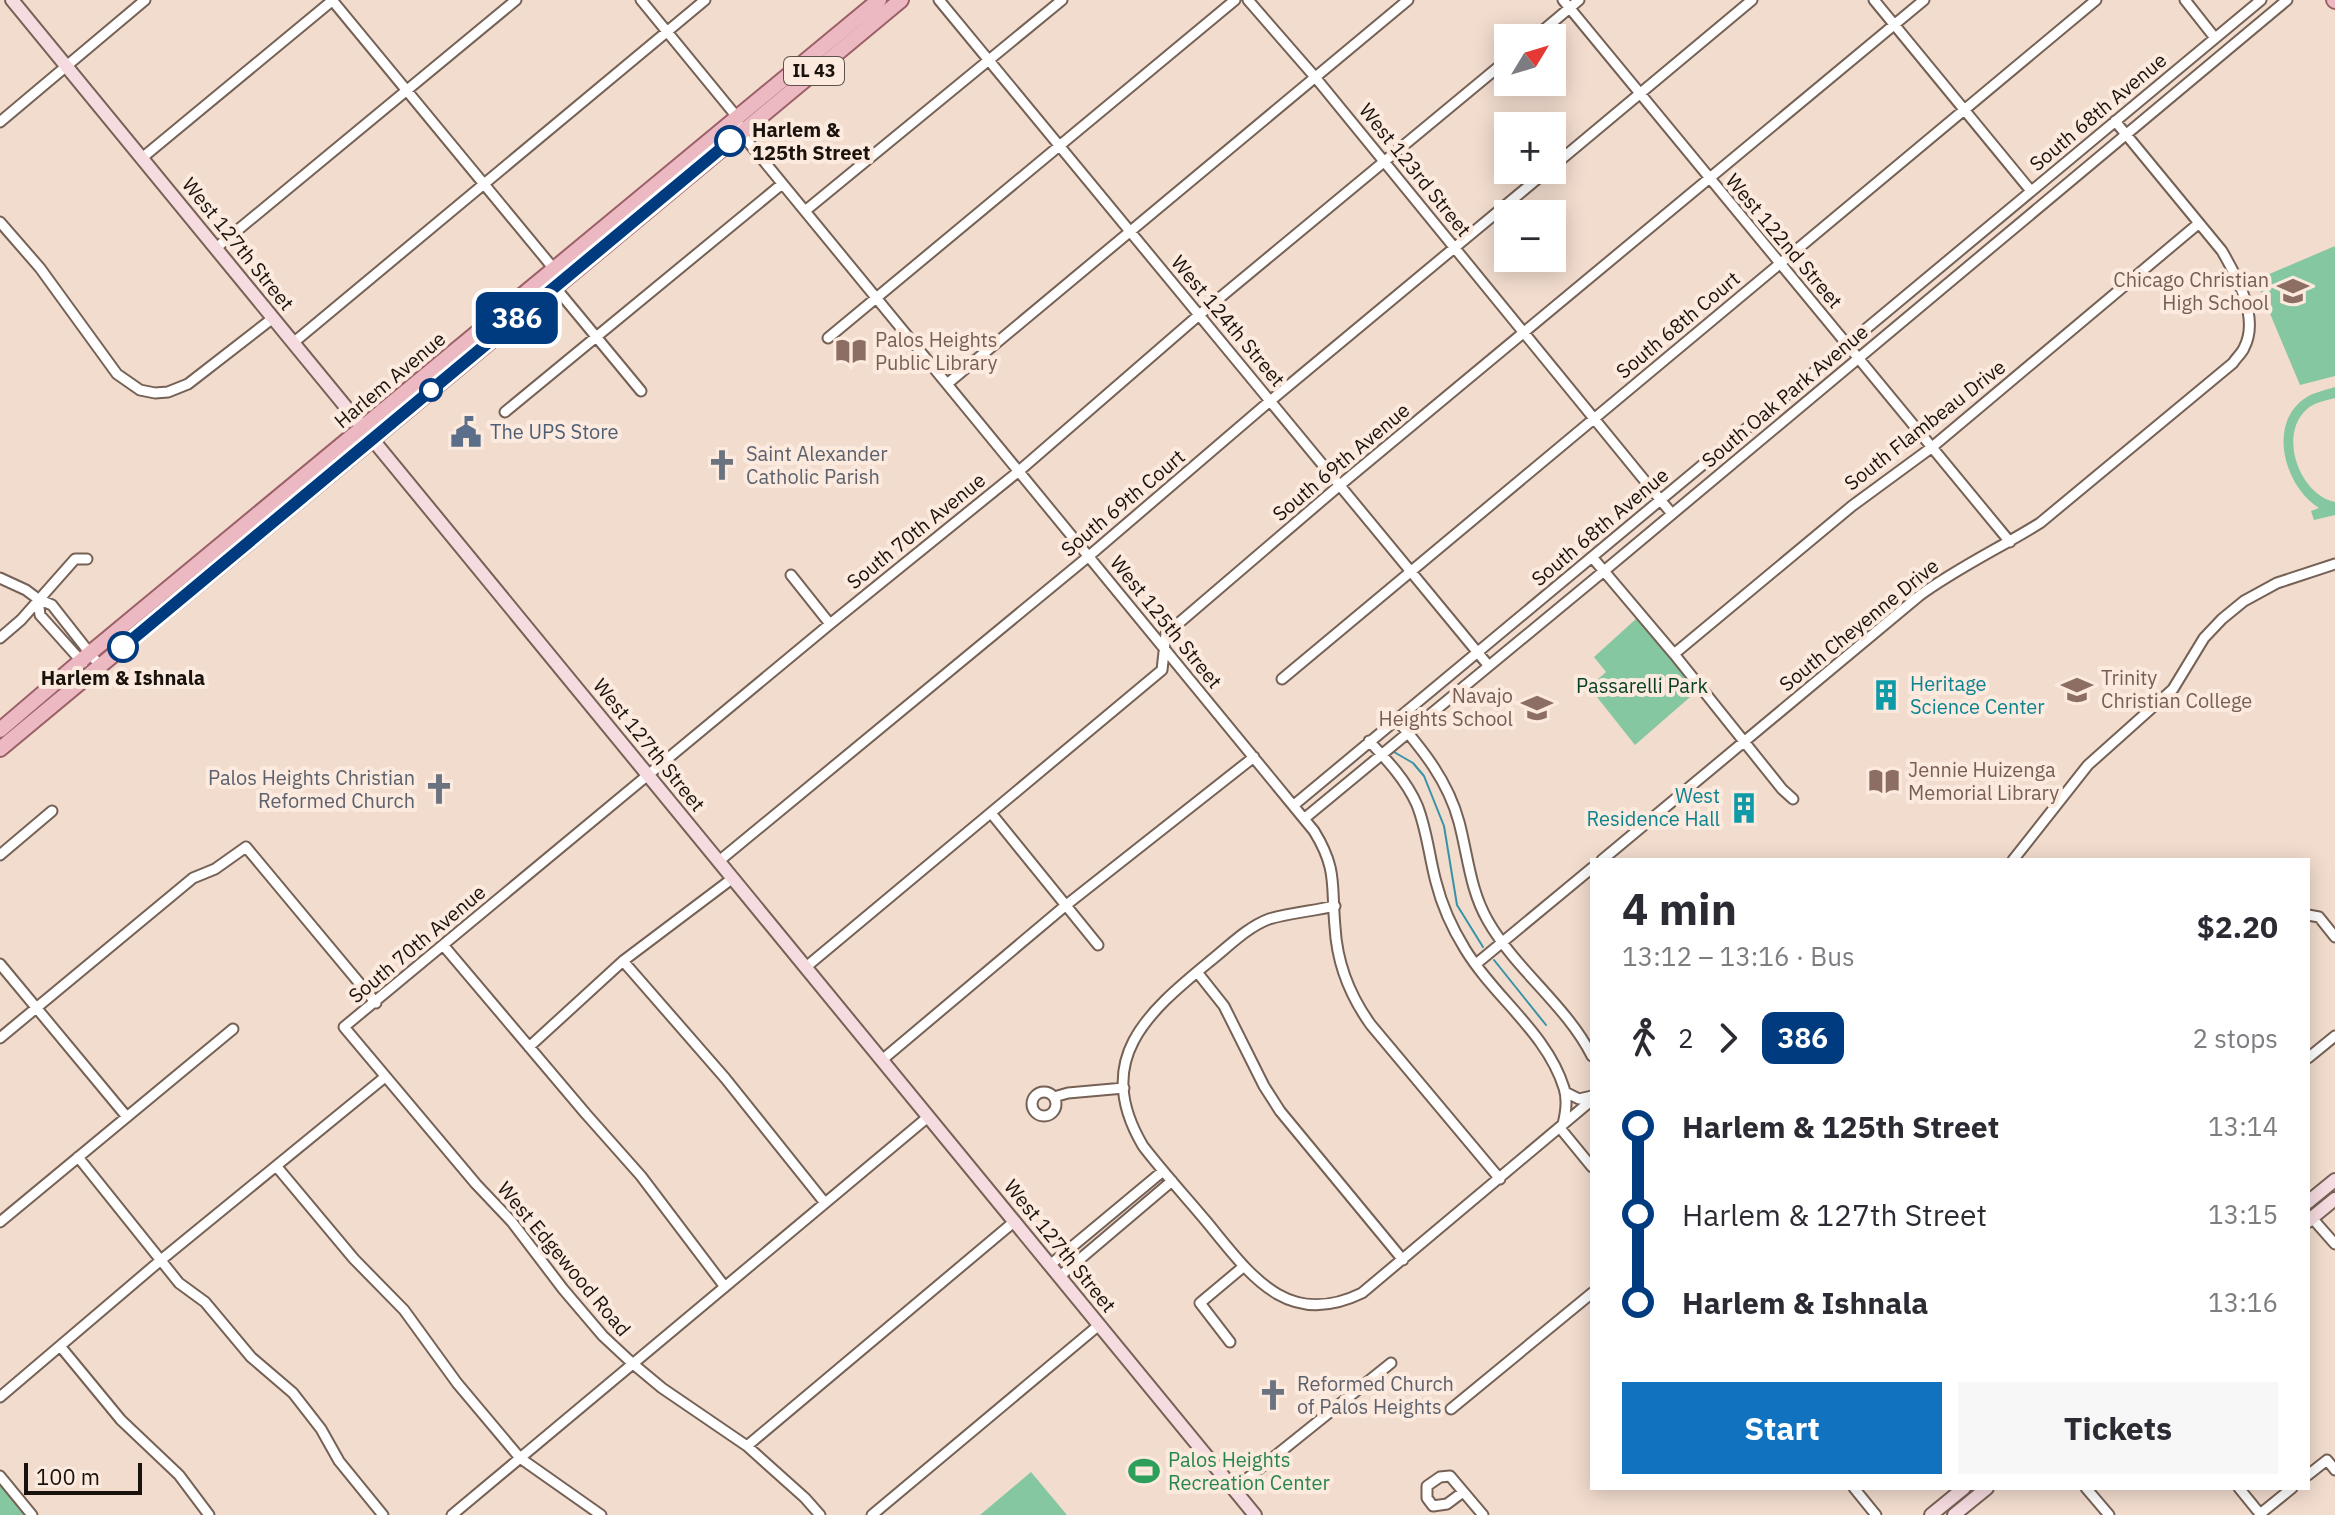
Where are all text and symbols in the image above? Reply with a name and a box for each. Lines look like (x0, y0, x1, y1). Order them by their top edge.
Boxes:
north arrow (1494, 24, 1566, 96)
map controls (1494, 24, 1566, 272)
street label: South 68th Avenue (2023, 46, 2172, 177)
road number: IL 43 (784, 57, 844, 85)
street label: West 123rd Street (1353, 97, 1478, 242)
button: + (1494, 112, 1566, 184)
place label: Harlem & 125th Street (752, 116, 870, 166)
marker: Harlem & 125th Street (715, 126, 745, 156)
street label: West 122nd Street (1720, 168, 1849, 314)
street label: West 127th Street (176, 172, 300, 316)
button: − (1494, 200, 1566, 272)
street label: West 124th Street (1165, 249, 1291, 392)
street label: South 68th Court (1610, 265, 1745, 384)
place label: Chicago Christian High School (2113, 266, 2269, 316)
school or university icon: Chicago Christian High School (2276, 274, 2310, 308)
line badge: 386 (471, 292, 563, 344)
text: 386 (492, 299, 542, 336)
street label: South Oak Park Avenue (1696, 318, 1874, 473)
street label: Harlem Avenue (328, 325, 451, 434)
place label: Palos Heights Public Library (875, 326, 998, 376)
library icon: Palos Heights Public Library (834, 334, 868, 368)
street label: South Flambeau Drive (1838, 353, 2011, 496)
unlabelled marker (420, 379, 442, 401)
street label: South 69th Avenue (1266, 396, 1415, 527)
public building icon: The UPS Store (449, 415, 483, 449)
place label: The UPS Store (490, 418, 619, 445)
place label: Saint Alexander Catholic Parish (746, 440, 888, 490)
street label: South 69th Court (1055, 443, 1190, 562)
church icon: Saint Alexander Catholic Parish (705, 448, 739, 482)
street label: South 68th Avenue (1525, 461, 1674, 592)
street label: South 70th Avenue (841, 466, 991, 595)
street label: West 125th Street (1104, 550, 1228, 694)
street label: South Cheyenne Drive (1773, 552, 1944, 697)
marker: Harlem & Ishnala (108, 632, 138, 662)
place label: Harlem & Ishnala (41, 664, 205, 691)
place label: Trinity Christian College (2101, 664, 2252, 714)
place label: Heritage Science Center (1910, 670, 2045, 720)
park label: Passarelli Park (1576, 672, 1708, 699)
street label: West 127th Street (587, 673, 711, 817)
school or university icon: Trinity Christian College (2060, 673, 2094, 707)
building icon: Heritage Science Center (1869, 678, 1903, 712)
place label: Navajo Heights School (1379, 682, 1513, 732)
school or university icon: Navajo Heights School (1520, 691, 1554, 725)
place label: Jennie Huizenga Memorial Library (1908, 756, 2059, 806)
place label: Palos Heights Christian Reformed Church (208, 764, 415, 814)
library icon: Jennie Huizenga Memorial Library (1867, 764, 1901, 798)
church icon: Palos Heights Christian Reformed Church (422, 772, 456, 806)
place label: West Residence Hall (1587, 782, 1720, 832)
building icon: West Residence Hall (1727, 791, 1761, 825)
street label: South 70th Avenue (342, 878, 491, 1009)
text: 4 min (1622, 880, 1737, 937)
text: $2.20 (2197, 907, 2278, 946)
text: 13:12 – 13:16 · Bus (1622, 939, 1855, 973)
icon: walk (1622, 1016, 1666, 1060)
icon: forward (1706, 1016, 1750, 1060)
text: 386 (1778, 1019, 1828, 1056)
text: 2 (1678, 1021, 1694, 1055)
text: 2 stops (2192, 1021, 2278, 1055)
text: Harlem & 125th Street (1682, 1107, 1999, 1146)
text: 13:14 (2208, 1109, 2278, 1143)
street label: West 127th Street (998, 1174, 1122, 1318)
street label: West Edgewood Road (492, 1176, 637, 1342)
text: Harlem & 127th Street (1682, 1195, 1987, 1234)
text: 13:15 (2208, 1197, 2278, 1231)
text: Harlem & Ishnala (1682, 1283, 1928, 1322)
text: 13:16 (2208, 1285, 2278, 1319)
place label: Reformed Church of Palos Heights (1297, 1370, 1454, 1420)
church icon: Reformed Church of Palos Heights (1256, 1378, 1290, 1412)
button: Start (1622, 1382, 1942, 1474)
button: Tickets (1958, 1382, 2278, 1474)
place label: Palos Heights Recreation Center (1168, 1446, 1330, 1496)
sports icon: Palos Heights Recreation Center (1127, 1454, 1161, 1488)
scale bar (24, 1459, 142, 1495)
text: 100 m (36, 1462, 100, 1491)

